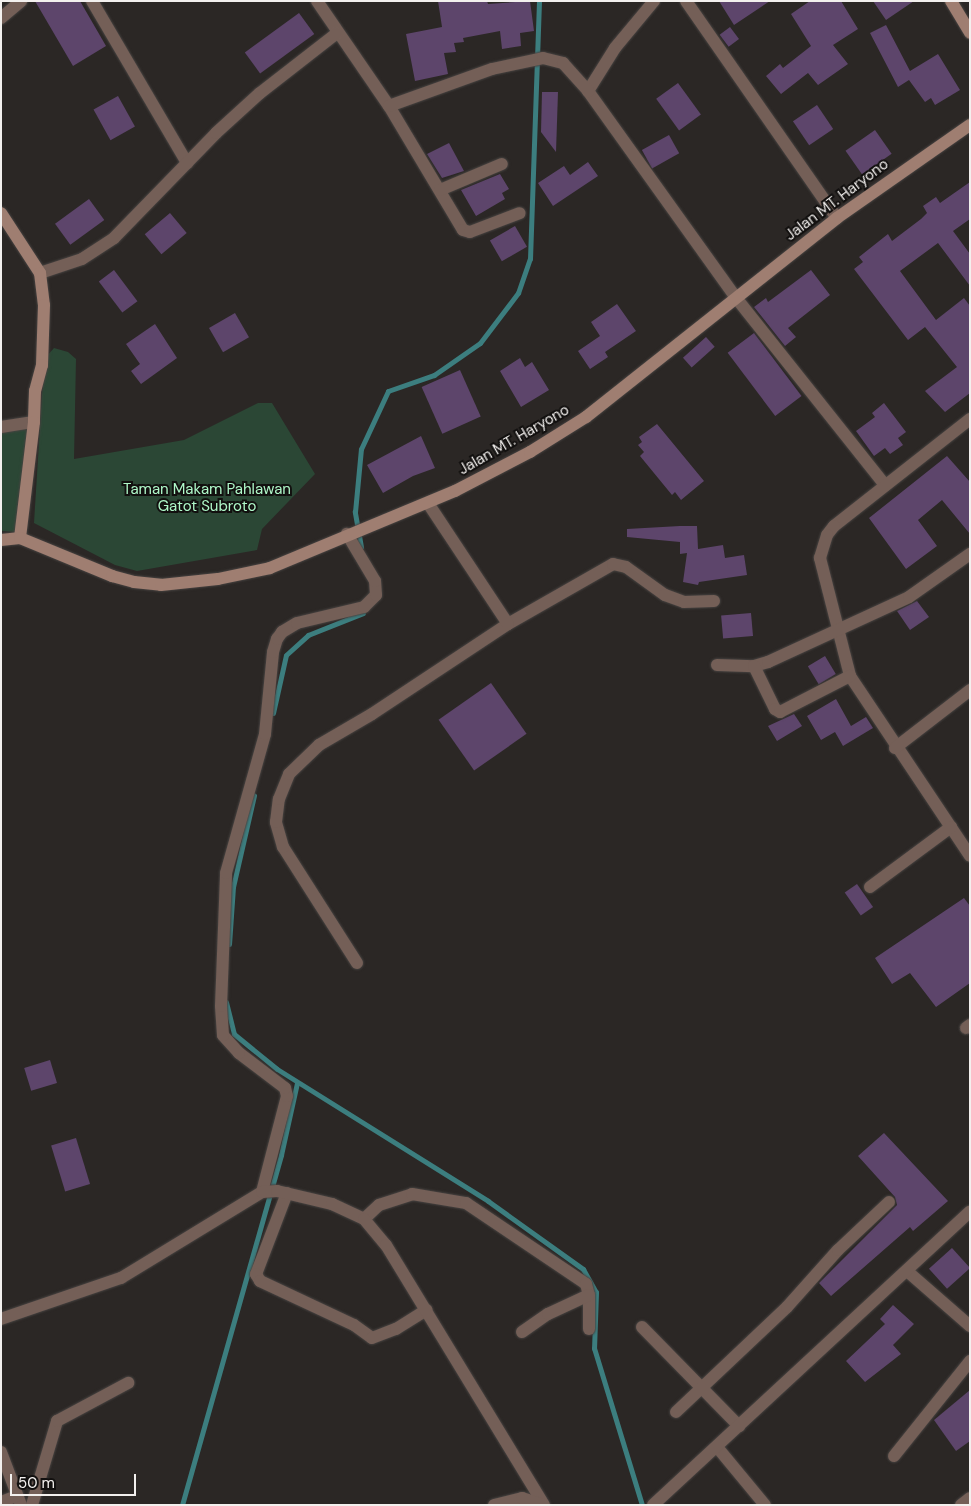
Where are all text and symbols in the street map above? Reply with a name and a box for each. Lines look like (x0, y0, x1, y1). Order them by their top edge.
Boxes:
street label: Jalan MT. Haryono (782, 155, 892, 245)
street label: Jalan MT. Haryono (456, 401, 572, 479)
park label: Taman Makam Pahlawan Gatot Subroto (123, 480, 291, 515)
scale bar (12, 1464, 139, 1496)
text: 50 m (18, 1473, 55, 1493)

